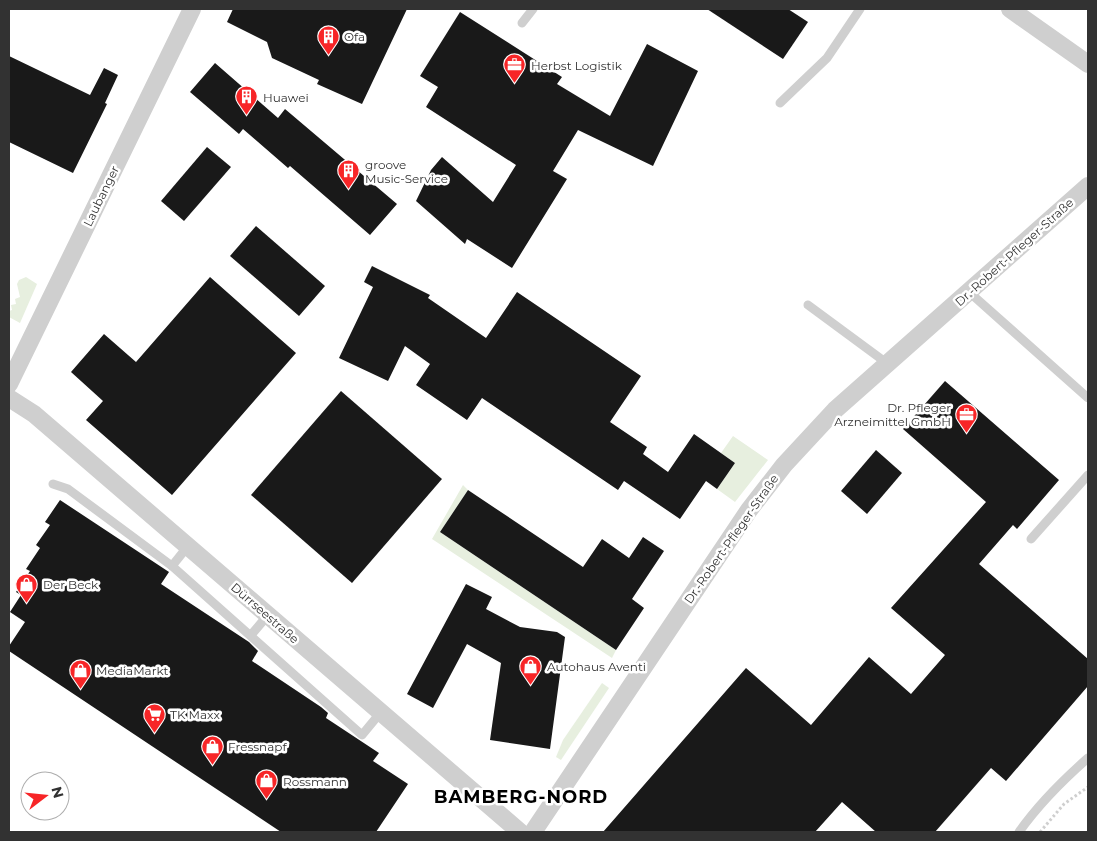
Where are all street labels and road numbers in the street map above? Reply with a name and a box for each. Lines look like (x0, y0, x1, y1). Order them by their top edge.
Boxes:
street label: Laubanger (80, 163, 122, 229)
street label: Dr.-Robert-Pfleger-Straße (952, 195, 1076, 309)
street label: Dr.-Robert-Pfleger-Straße (681, 472, 781, 606)
street label: Dürrseestraße (228, 579, 302, 647)

